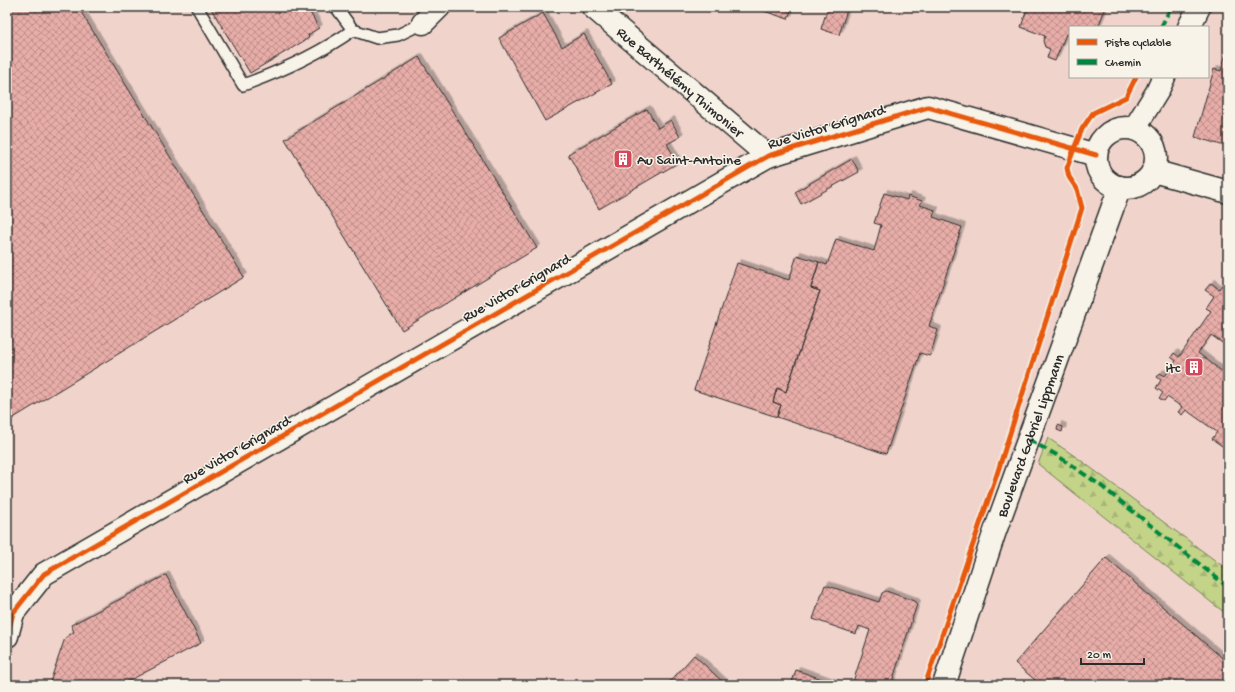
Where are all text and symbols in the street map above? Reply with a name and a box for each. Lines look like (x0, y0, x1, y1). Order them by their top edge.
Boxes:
street label: Rue Barthélémy Thimonier (612, 24, 748, 143)
legend (1069, 26, 1209, 78)
text: Piste cyclable (1104, 37, 1172, 51)
text: Chemin (1105, 57, 1141, 71)
street label: Rue Victor Grignard (766, 101, 889, 154)
building icon: Au Saint-Antoine (612, 148, 634, 170)
place label: Au Saint-Antoine (637, 152, 741, 170)
street label: Rue Victor Grignard (460, 250, 575, 327)
street label: Boulevard Gabriel Lippmann (994, 352, 1069, 521)
building icon: itc (1183, 356, 1205, 378)
place label: itc (1166, 360, 1181, 378)
street label: Rue Victor Grignard (180, 412, 295, 489)
scale bar (1081, 640, 1144, 666)
text: 20 m (1087, 649, 1112, 663)

